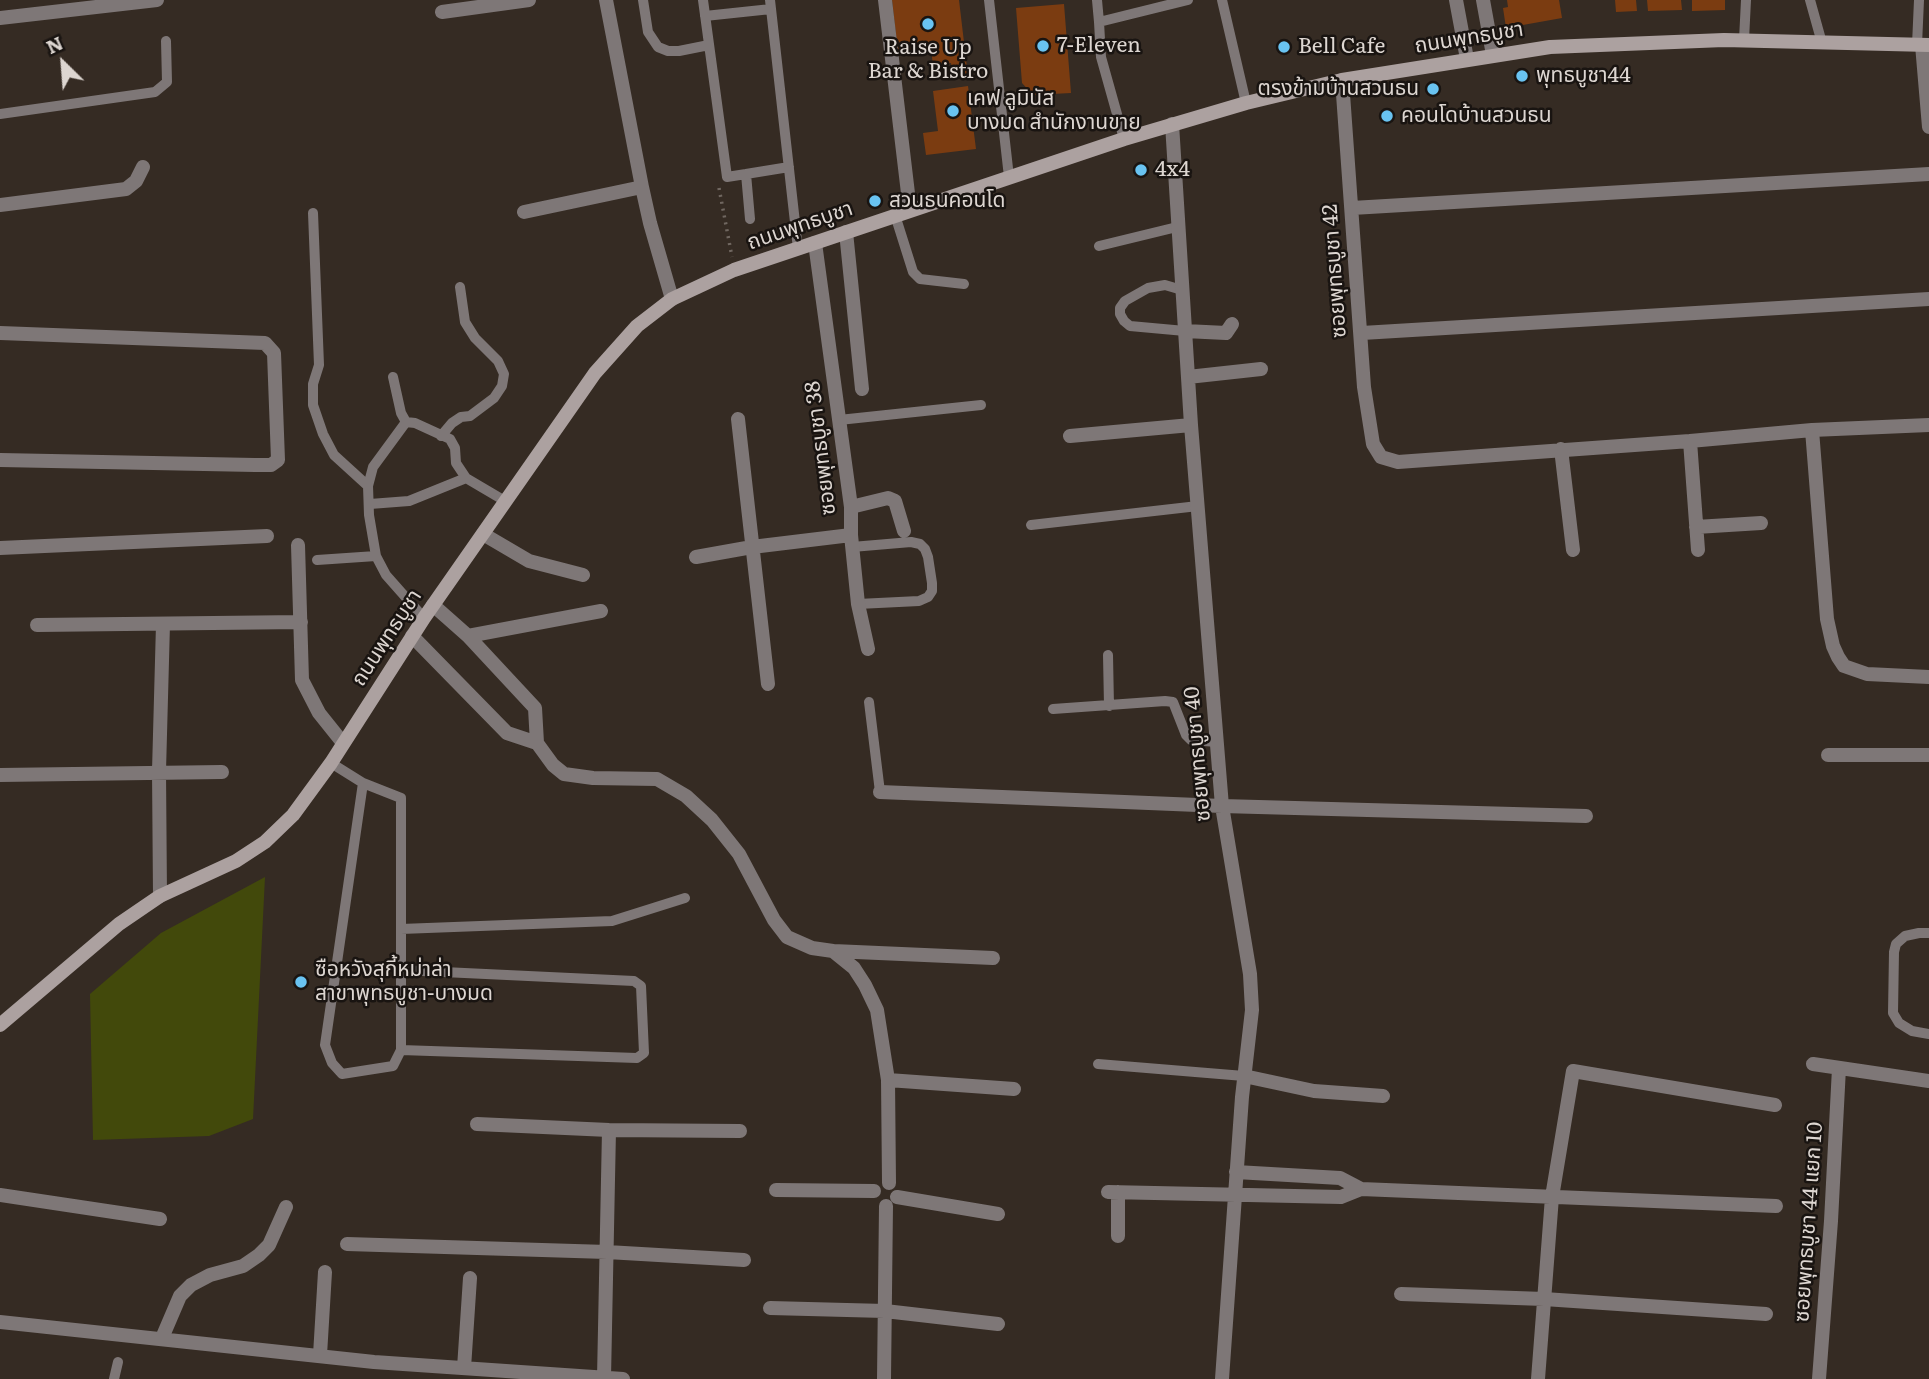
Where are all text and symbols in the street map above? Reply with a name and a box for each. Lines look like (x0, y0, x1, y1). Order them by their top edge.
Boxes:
marker: Raise Up Bar & Bistro (920, 16, 936, 32)
street label: ถนนพุทธบูชา (1413, 17, 1525, 59)
north arrow (28, 28, 98, 98)
text: N (41, 28, 67, 60)
place label: 7-Eleven (1057, 33, 1141, 59)
place label: Bell Cafe (1298, 34, 1385, 60)
place label: Raise Up Bar & Bistro (868, 35, 988, 85)
marker: 7-Eleven (1035, 38, 1051, 54)
marker: Bell Cafe (1276, 39, 1292, 55)
place label: พุทธบูชา44 (1536, 63, 1631, 89)
marker: พุทธบูชา44 (1514, 68, 1530, 84)
place label: ตรงข้ามบ้านสวนธน (1258, 76, 1419, 102)
marker: ตรงข้ามบ้านสวนธน (1425, 81, 1441, 97)
place label: เคฟ ลูมินัส บางมด สำนักงานขาย (967, 86, 1141, 136)
marker: เคฟ ลูมินัส บางมด สำนักงานขาย (945, 103, 961, 119)
place label: คอนโดบ้านสวนธน (1401, 103, 1552, 129)
marker: คอนโดบ้านสวนธน (1379, 108, 1395, 124)
place label: 4x4 (1155, 157, 1190, 183)
marker: 4x4 (1133, 162, 1149, 178)
place label: สวนธนคอนโด (889, 188, 1006, 214)
marker: สวนธนคอนโด (867, 193, 883, 209)
street label: ถนนพุทธบูชา (744, 196, 856, 256)
street label: ซอยพุทธบูชา 42 (1318, 203, 1352, 339)
street label: ซอยพุทธบูชา 38 (800, 380, 842, 516)
street label: ถนนพุทธบูชา (346, 585, 428, 691)
street label: ซอยพุทธบูชา 40 (1180, 685, 1216, 823)
place label: ซือหวังสุกี้หม่าล่า สาขาพุทธบูชา-บางมด (315, 957, 493, 1007)
marker: ซือหวังสุกี้หม่าล่า สาขาพุทธบูชา-บางมด (293, 974, 309, 990)
street label: ซอยพุทธบูชา 44 แยก 10 (1789, 1121, 1829, 1323)

